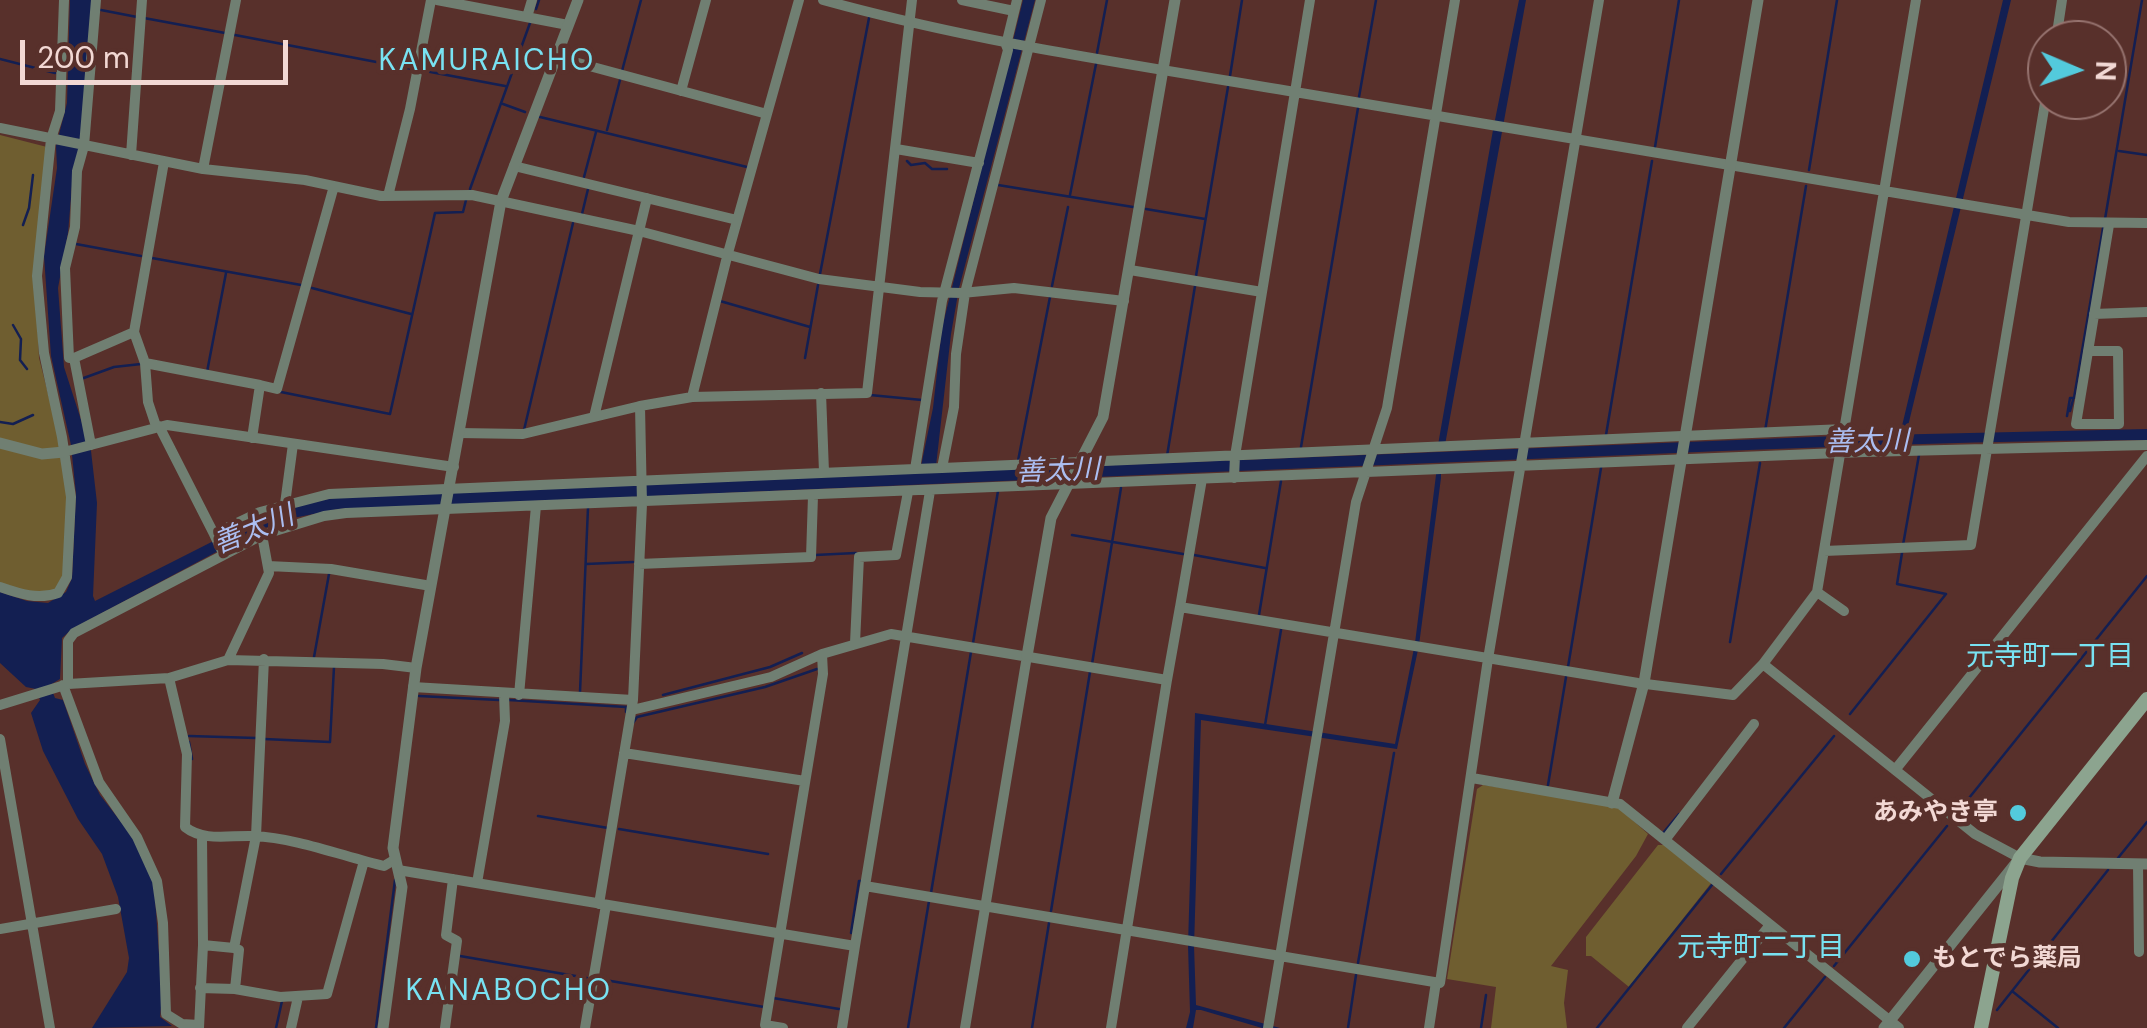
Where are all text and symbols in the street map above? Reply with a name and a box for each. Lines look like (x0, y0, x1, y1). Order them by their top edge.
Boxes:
scale bar (25, 20, 292, 82)
north arrow (2027, 20, 2127, 120)
text: 200 m (37, 38, 130, 77)
district label: KAMURAICHO (378, 44, 596, 80)
text: N (2087, 60, 2124, 82)
water label: 善太川 (1825, 425, 1909, 461)
water label: 善太川 (1015, 454, 1101, 490)
water label: 善太川 (209, 500, 299, 562)
district label: 元寺町一丁目 (1966, 641, 2134, 675)
place label: あみやき亭 (1873, 798, 1998, 828)
marker: あみやき亭 (2007, 802, 2029, 824)
district label: 元寺町二丁目 (1677, 932, 1845, 966)
place label: もとでら薬局 (1932, 944, 2082, 974)
marker: もとでら薬局 (1901, 948, 1923, 970)
district label: KANABOCHO (405, 974, 613, 1010)

